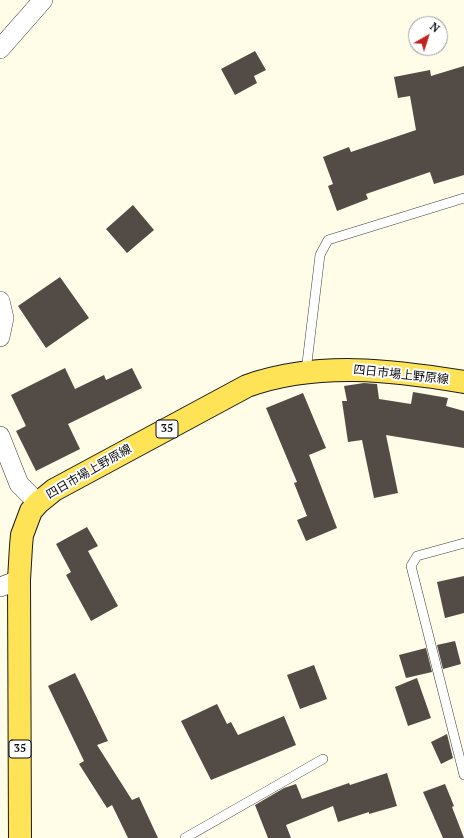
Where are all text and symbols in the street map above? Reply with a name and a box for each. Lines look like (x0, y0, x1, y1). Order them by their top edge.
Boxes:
north arrow (408, 16, 448, 56)
text: N (427, 19, 443, 36)
street label: 四日市場上野原線 (353, 363, 449, 387)
road number: 35 (156, 420, 178, 438)
street label: 四日市場上野原線 (44, 442, 134, 502)
road number: 35 (9, 740, 31, 758)

